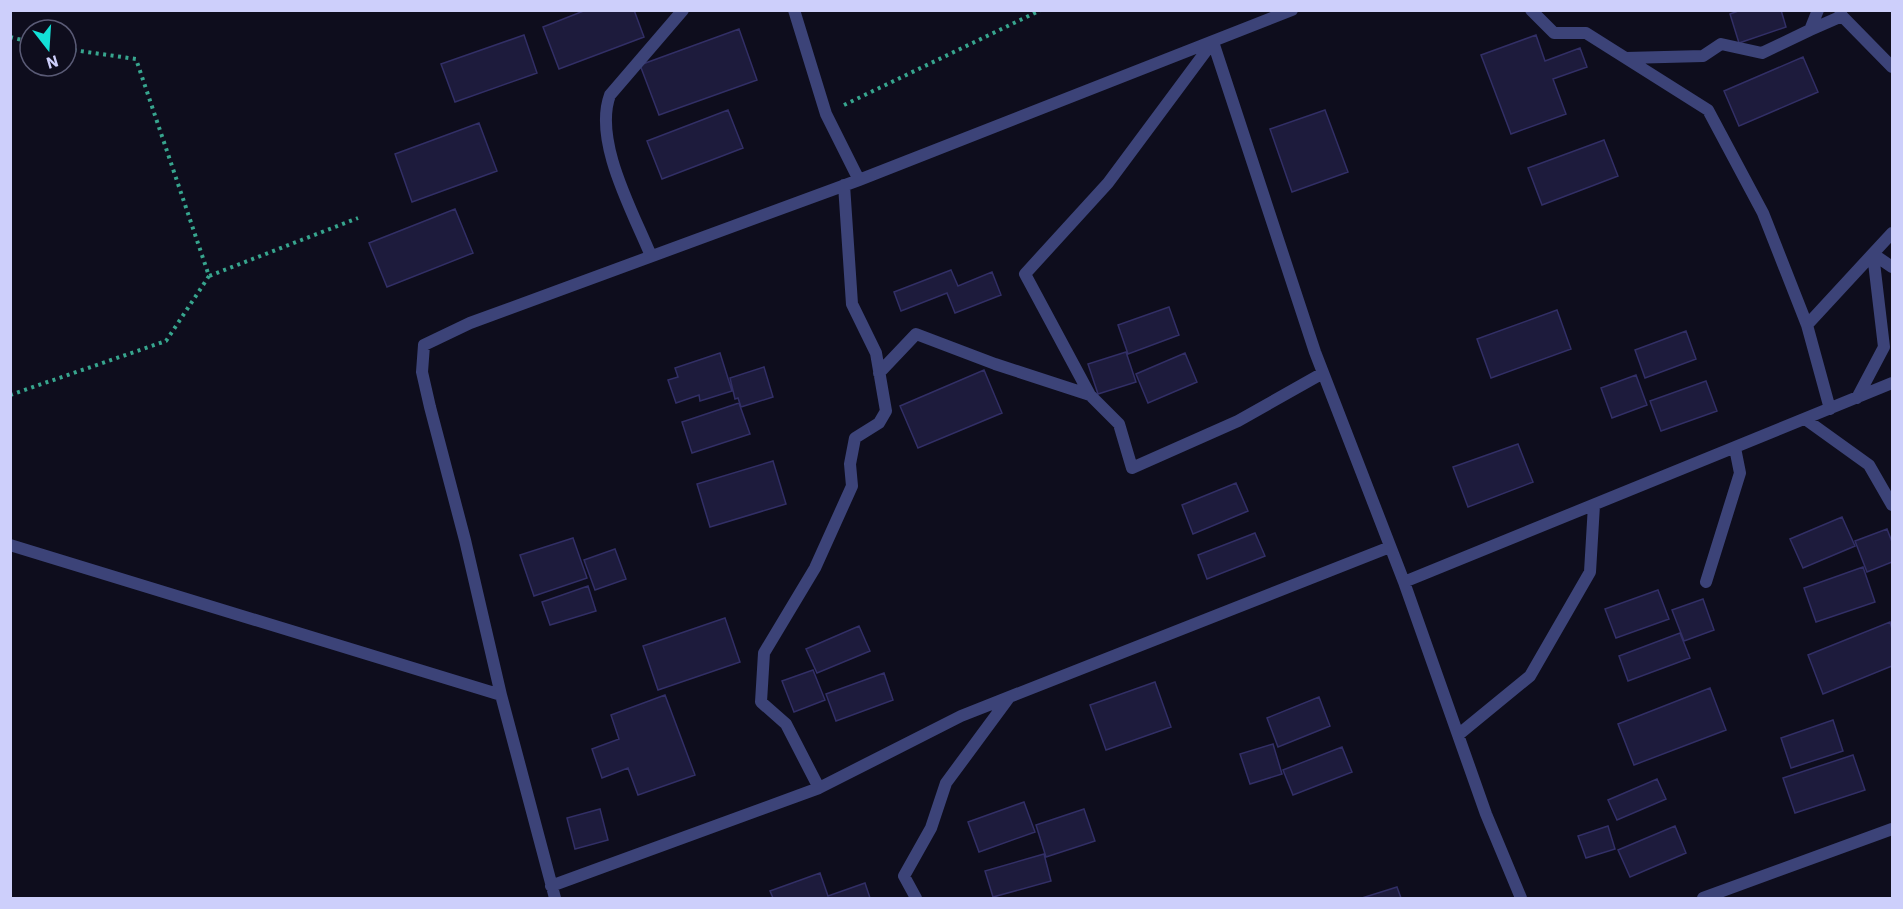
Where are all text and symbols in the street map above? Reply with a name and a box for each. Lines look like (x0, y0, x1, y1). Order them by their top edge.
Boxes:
north arrow (18, 18, 78, 78)
text: N (44, 51, 61, 74)

